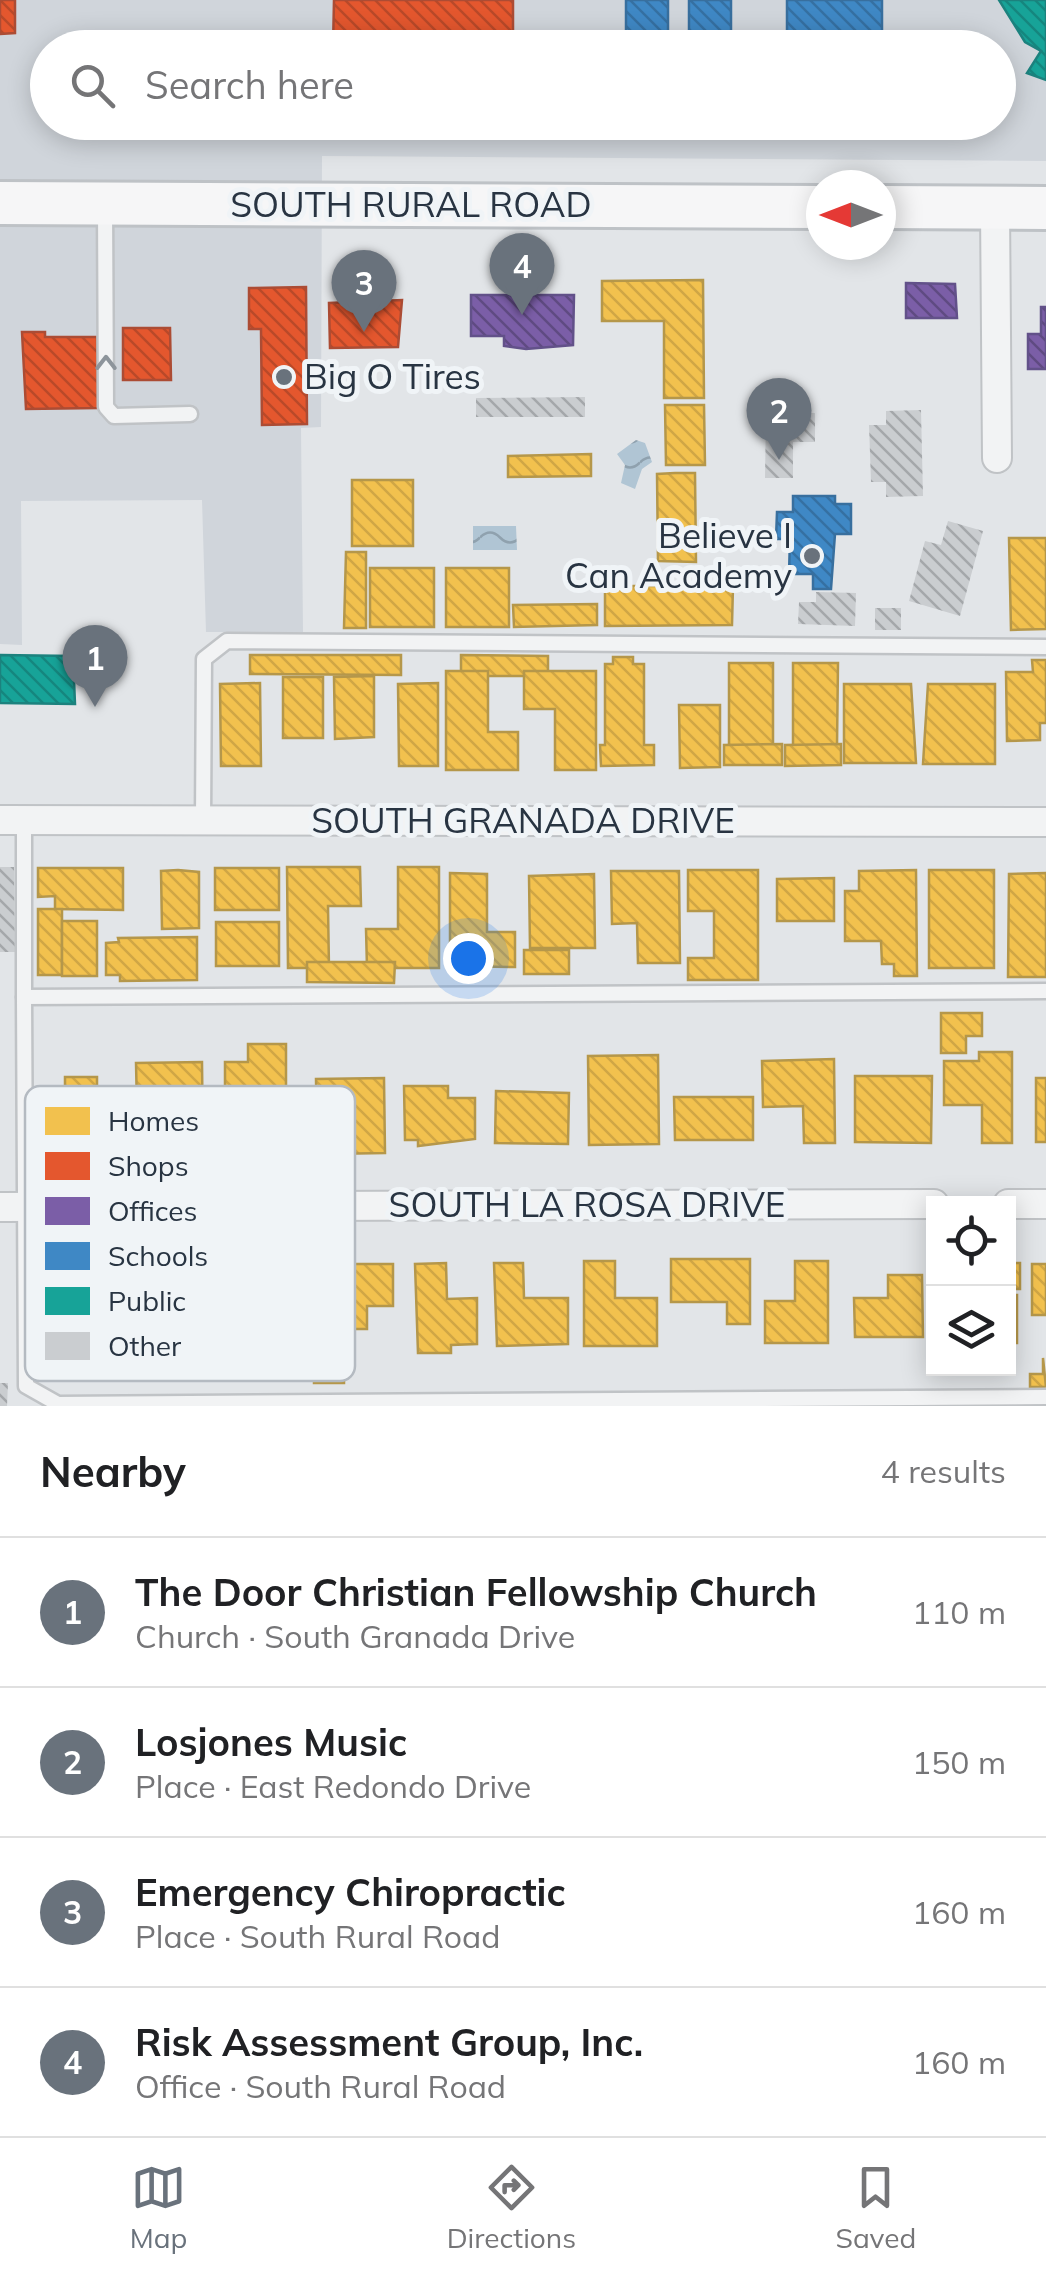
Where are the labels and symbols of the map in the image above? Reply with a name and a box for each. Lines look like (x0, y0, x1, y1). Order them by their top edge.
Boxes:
north arrow (806, 170, 896, 260)
street label: SOUTH RURAL ROAD (230, 182, 592, 226)
pin: 4 (490, 232, 554, 315)
pin: 3 (332, 250, 396, 332)
one-way arrow (95, 354, 117, 370)
place label: Big O Tires (304, 354, 481, 398)
marker: Big O Tires (273, 366, 295, 388)
pin: 2 (746, 378, 812, 460)
place label: Believe I Can Academy (565, 513, 792, 597)
marker: Believe I Can Academy (801, 545, 823, 567)
pin: 1 (62, 624, 128, 707)
street label: SOUTH GRANADA DRIVE (311, 798, 735, 842)
your location (443, 933, 494, 984)
legend (25, 1086, 355, 1381)
text: Homes (108, 1103, 199, 1138)
text: Shops (108, 1148, 189, 1183)
street label: SOUTH LA ROSA DRIVE (389, 1182, 785, 1226)
text: Offices (108, 1193, 197, 1228)
text: Schools (108, 1238, 208, 1273)
text: Public (108, 1283, 186, 1318)
text: Other (108, 1328, 182, 1363)

